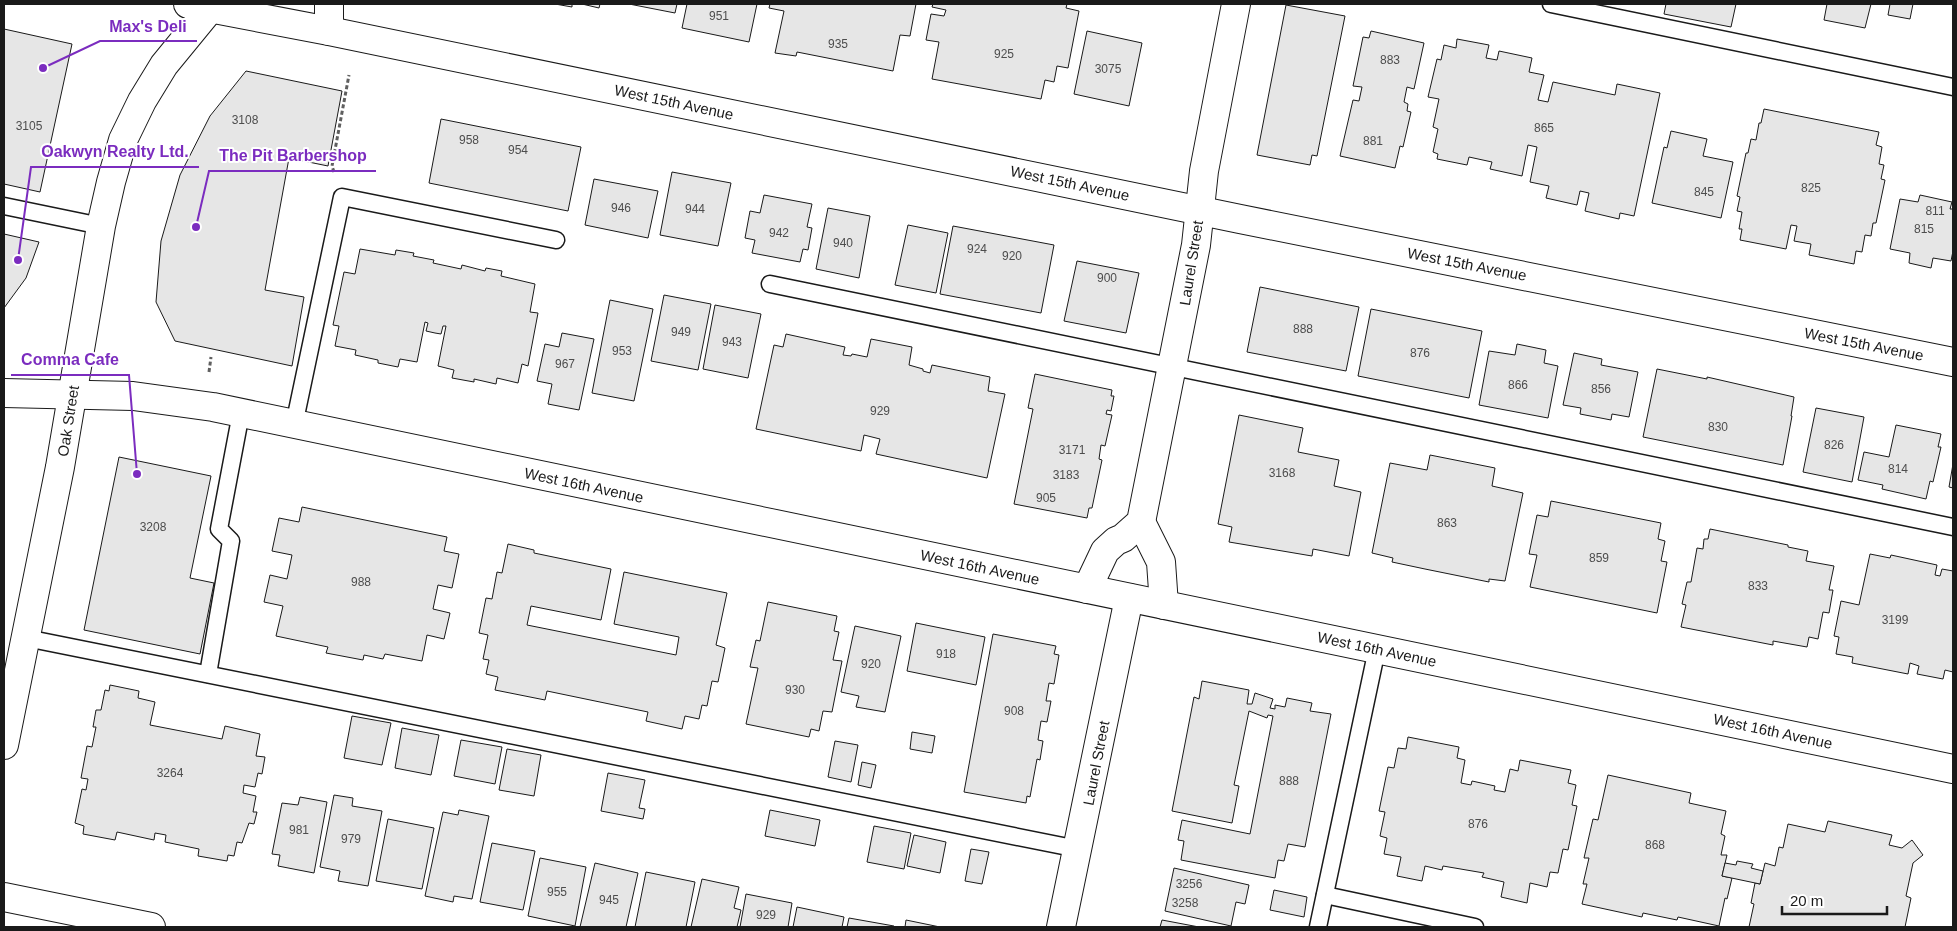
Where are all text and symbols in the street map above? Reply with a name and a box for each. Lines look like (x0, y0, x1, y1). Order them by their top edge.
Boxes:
house number: 951 (709, 9, 729, 23)
callout: Max's Deli (100, 10, 197, 41)
text: Max's Deli (109, 18, 187, 35)
house number: 935 (828, 37, 848, 51)
house number: 925 (994, 47, 1014, 61)
house number: 883 (1380, 53, 1400, 67)
house number: 3075 (1095, 62, 1122, 76)
street label: West 15th Avenue (613, 81, 735, 123)
house number: 3108 (232, 113, 259, 127)
house number: 3105 (16, 119, 43, 133)
house number: 865 (1534, 121, 1554, 135)
house number: 958 (459, 133, 479, 147)
house number: 881 (1363, 134, 1383, 148)
callout: Oakwyn Realty Ltd. (31, 136, 199, 167)
callout: The Pit Barbershop (209, 140, 376, 171)
text: Oakwyn Realty Ltd. (41, 143, 189, 160)
house number: 954 (508, 143, 528, 157)
text: The Pit Barbershop (219, 147, 367, 164)
street label: West 15th Avenue (1009, 162, 1131, 204)
house number: 825 (1801, 181, 1821, 195)
house number: 845 (1694, 185, 1714, 199)
house number: 946 (611, 201, 631, 215)
house number: 944 (685, 202, 705, 216)
house number: 811 (1925, 204, 1945, 218)
street label: Laurel Street (1176, 218, 1206, 307)
house number: 815 (1914, 222, 1934, 236)
house number: 942 (769, 226, 789, 240)
house number: 940 (833, 236, 853, 250)
house number: 924 (967, 242, 987, 256)
street label: West 15th Avenue (1406, 244, 1528, 284)
house number: 920 (1002, 249, 1022, 263)
house number: 900 (1097, 271, 1117, 285)
house number: 888 (1293, 322, 1313, 336)
street label: West 15th Avenue (1803, 324, 1925, 364)
house number: 949 (671, 325, 691, 339)
house number: 943 (722, 335, 742, 349)
callout: Comma Cafe (11, 344, 129, 375)
house number: 953 (612, 344, 632, 358)
house number: 876 (1410, 346, 1430, 360)
text: Comma Cafe (21, 351, 119, 368)
house number: 967 (555, 357, 575, 371)
house number: 866 (1508, 378, 1528, 392)
house number: 856 (1591, 382, 1611, 396)
street label: Oak Street (54, 383, 82, 458)
house number: 929 (870, 404, 890, 418)
house number: 830 (1708, 420, 1728, 434)
house number: 826 (1824, 438, 1844, 452)
house number: 3171 (1059, 443, 1086, 457)
house number: 814 (1888, 462, 1908, 476)
street label: West 16th Avenue (523, 464, 645, 506)
house number: 3168 (1269, 466, 1296, 480)
house number: 3183 (1053, 468, 1080, 482)
house number: 905 (1036, 491, 1056, 505)
house number: 863 (1437, 516, 1457, 530)
house number: 3208 (140, 520, 167, 534)
street label: West 16th Avenue (919, 546, 1041, 588)
house number: 859 (1589, 551, 1609, 565)
house number: 988 (351, 575, 371, 589)
house number: 833 (1748, 579, 1768, 593)
house number: 3199 (1882, 613, 1909, 627)
street label: West 16th Avenue (1316, 628, 1438, 670)
house number: 918 (936, 647, 956, 661)
house number: 920 (861, 657, 881, 671)
house number: 930 (785, 683, 805, 697)
house number: 908 (1004, 704, 1024, 718)
street label: West 16th Avenue (1712, 710, 1834, 752)
street label: Laurel Street (1079, 718, 1113, 807)
house number: 3264 (157, 766, 184, 780)
house number: 888 (1279, 774, 1299, 788)
house number: 876 (1468, 817, 1488, 831)
house number: 981 (289, 823, 309, 837)
house number: 979 (341, 832, 361, 846)
house number: 868 (1645, 838, 1665, 852)
house number: 3256 (1176, 877, 1203, 891)
scale bar (1782, 884, 1887, 916)
house number: 955 (547, 885, 567, 899)
text: 20 m (1790, 892, 1823, 909)
house number: 945 (599, 893, 619, 907)
house number: 3258 (1172, 896, 1199, 910)
house number: 929 (756, 908, 776, 922)

